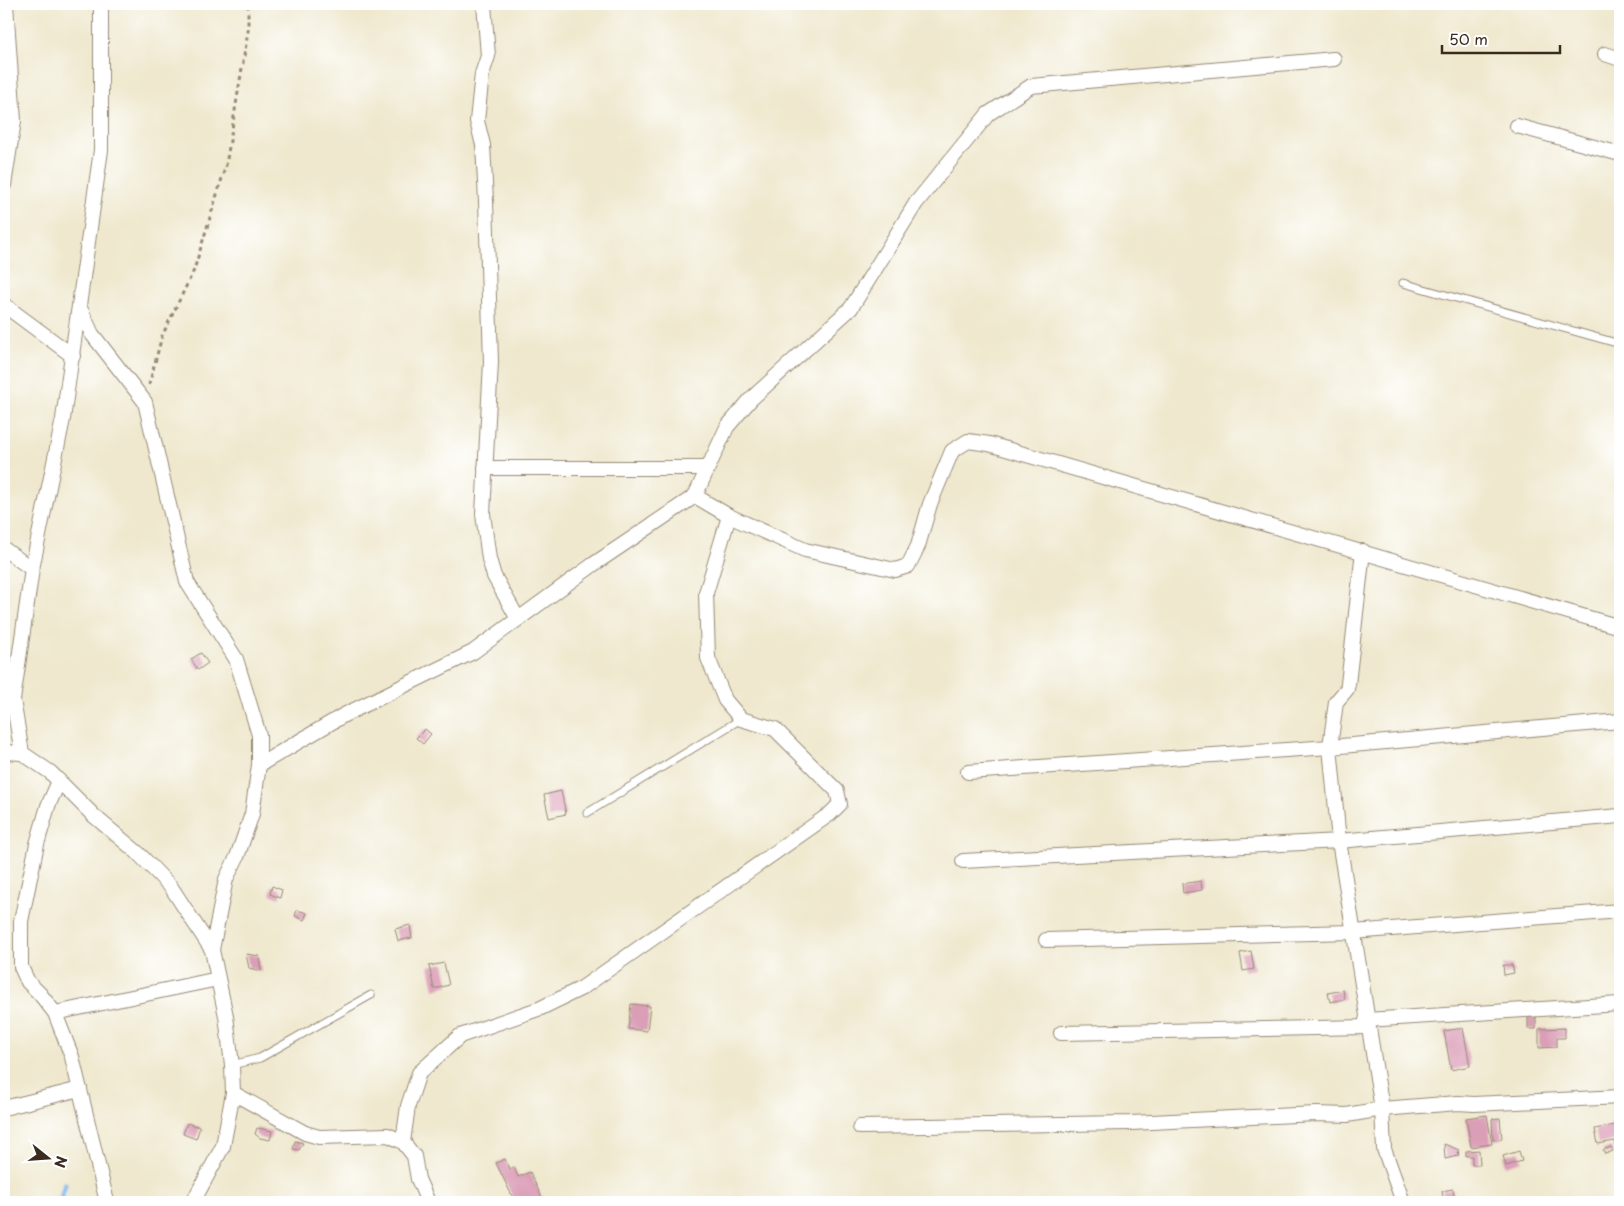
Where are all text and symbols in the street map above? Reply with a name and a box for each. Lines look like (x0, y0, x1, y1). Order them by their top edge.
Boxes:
scale bar (1442, 22, 1559, 54)
text: 50 m (1449, 27, 1488, 50)
north arrow (22, 1134, 72, 1184)
text: N (49, 1154, 73, 1170)

